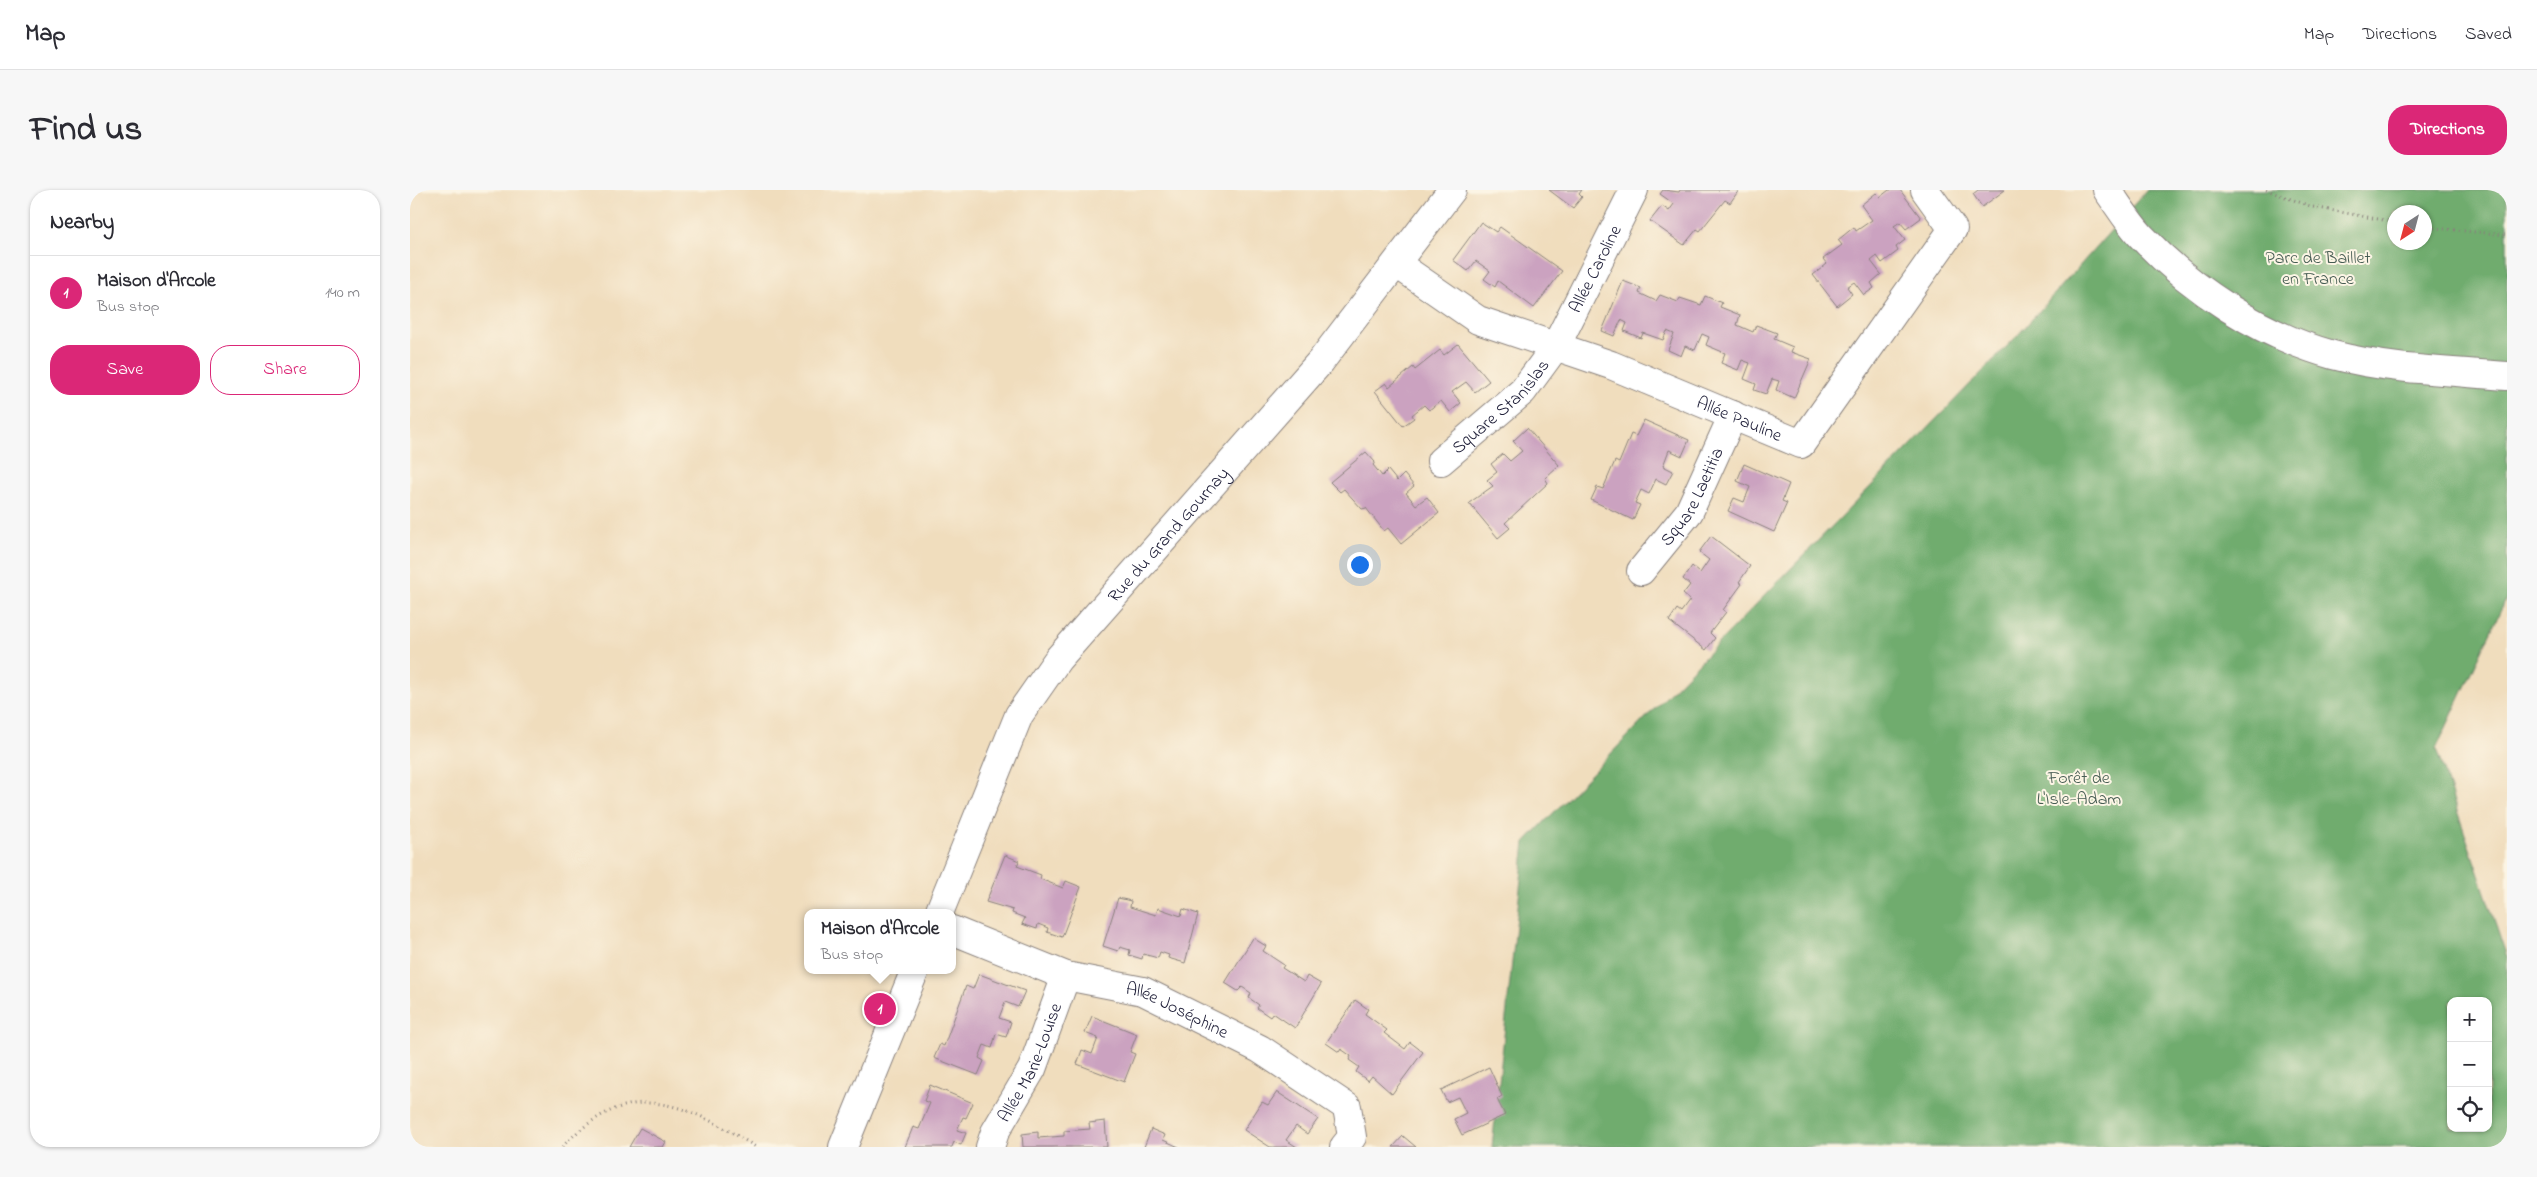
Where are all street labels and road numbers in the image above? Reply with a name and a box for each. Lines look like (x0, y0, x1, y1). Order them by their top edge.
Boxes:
street label: Allée Caroline (1564, 220, 1630, 318)
street label: Square Stanislas (1447, 355, 1557, 461)
street label: Allée Pauline (1692, 391, 1786, 450)
street label: Square Laetitia (1655, 444, 1732, 553)
street label: Rue du Grand Gournay (1103, 462, 1236, 609)
street label: Allée Joséphine (1123, 977, 1233, 1047)
street label: Allée Marie-Louise (992, 999, 1070, 1128)

